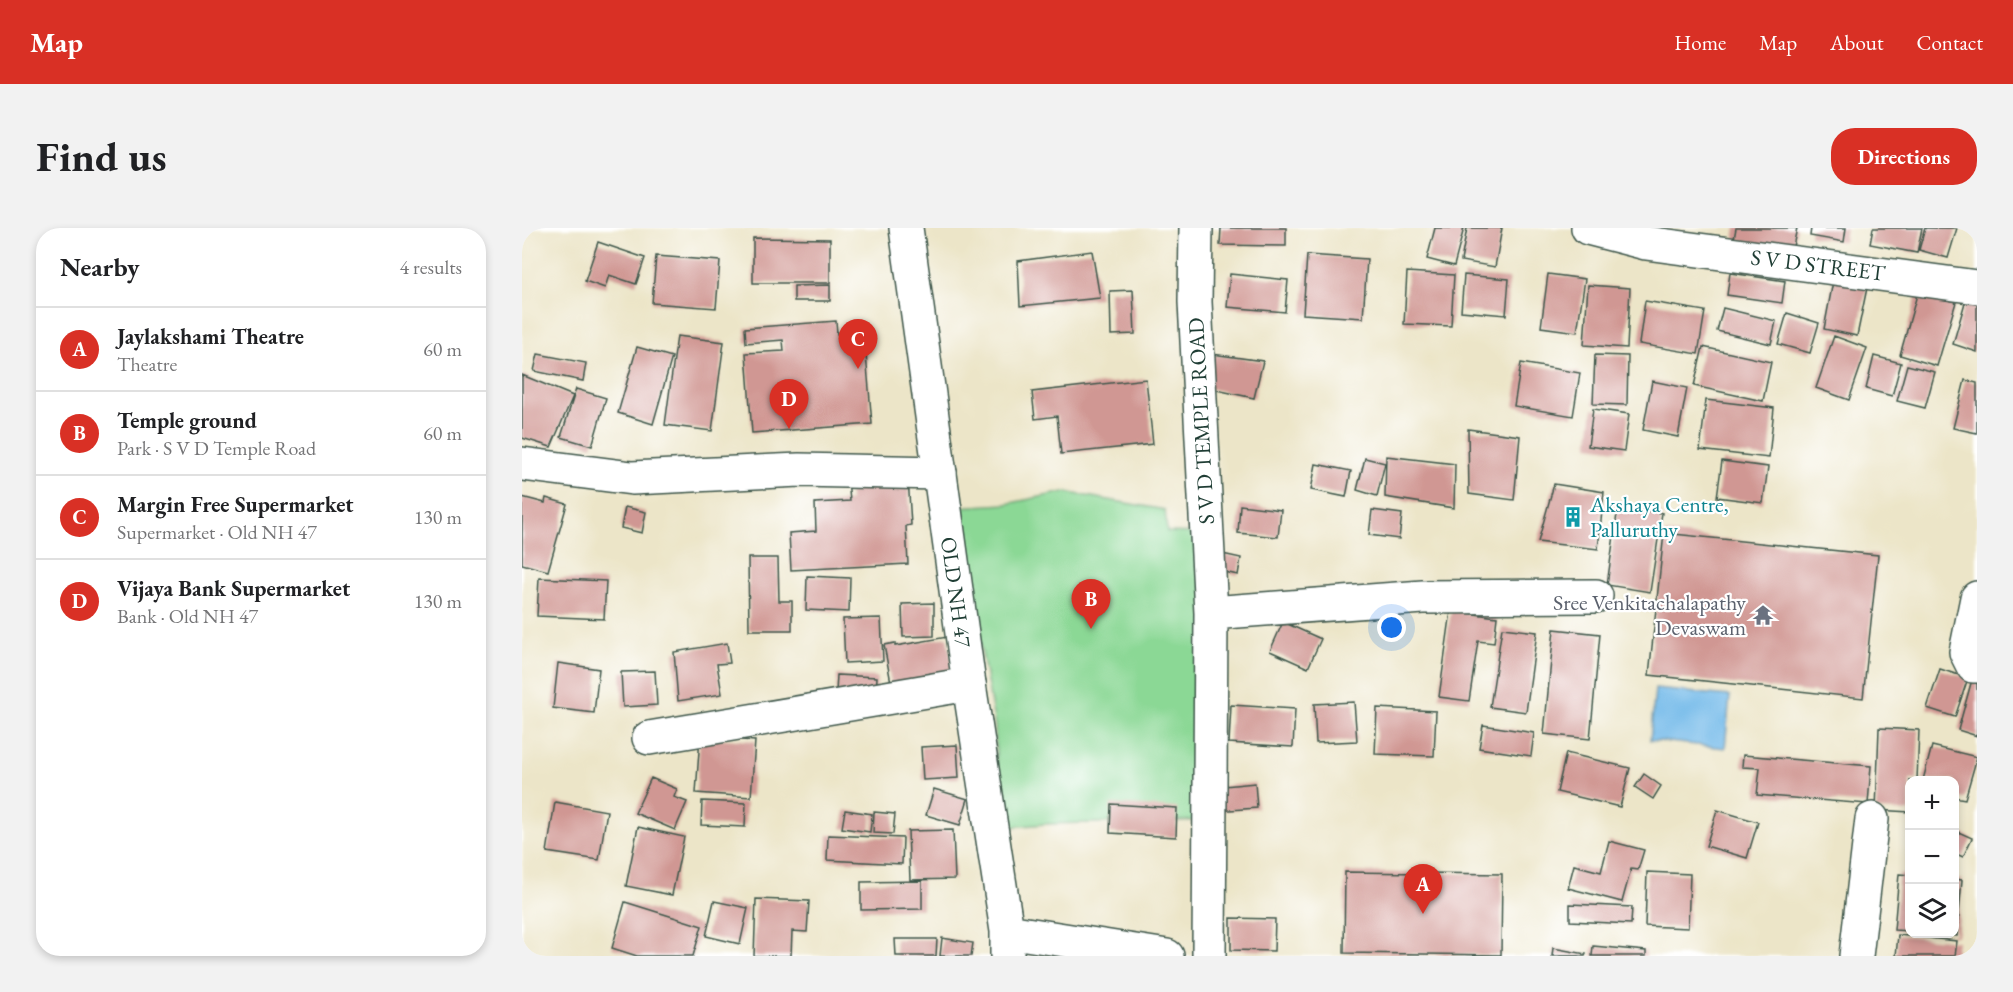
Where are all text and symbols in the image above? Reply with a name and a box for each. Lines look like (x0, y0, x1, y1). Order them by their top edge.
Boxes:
text: Map (30, 24, 83, 60)
text: Home (1674, 29, 1726, 56)
text: Map (1759, 29, 1797, 56)
text: About (1830, 29, 1883, 56)
text: Contact (1916, 29, 1983, 56)
button: Directions (1831, 128, 1977, 185)
text: Find us (36, 129, 167, 184)
street label: S V D STREET (1749, 242, 1887, 288)
text: Nearby (60, 250, 140, 284)
text: 4 results (399, 254, 462, 280)
street label: S V D TEMPLE ROAD (1181, 317, 1221, 525)
pin: C (838, 320, 878, 369)
text: Jaylakshami Theatre (117, 322, 304, 351)
text: A (72, 336, 87, 362)
text: 60 m (423, 336, 462, 362)
text: Theatre (117, 351, 177, 377)
pin: D (770, 380, 808, 429)
text: Temple ground (117, 406, 257, 435)
text: B (73, 420, 86, 446)
text: 60 m (423, 420, 462, 446)
text: Park · S V D Temple Road (117, 435, 316, 461)
text: Margin Free Supermarket (117, 490, 354, 519)
place label: Akshaya Centre, Palluruthy (1589, 490, 1729, 544)
text: C (72, 504, 87, 530)
text: 130 m (414, 504, 462, 530)
building icon: Akshaya Centre, Palluruthy (1561, 505, 1585, 529)
text: Supermarket · Old NH 47 (117, 519, 317, 545)
street label: OLD NH 47 (934, 535, 978, 650)
text: Vijaya Bank Supermarket (117, 574, 350, 603)
pin: B (1072, 580, 1110, 629)
text: D (72, 588, 87, 614)
text: 130 m (414, 588, 462, 614)
place label: Sree Venkitachalapathy Devaswam (1553, 588, 1746, 642)
text: Bank · Old NH 47 (117, 603, 258, 629)
temple icon: Sree Venkitachalapathy Devaswam (1751, 603, 1775, 627)
your location (1377, 613, 1406, 642)
map controls (1905, 776, 1959, 938)
button: + (1905, 776, 1959, 830)
button: − (1905, 830, 1959, 884)
pin: A (1404, 864, 1442, 914)
button: layers (1905, 884, 1959, 938)

